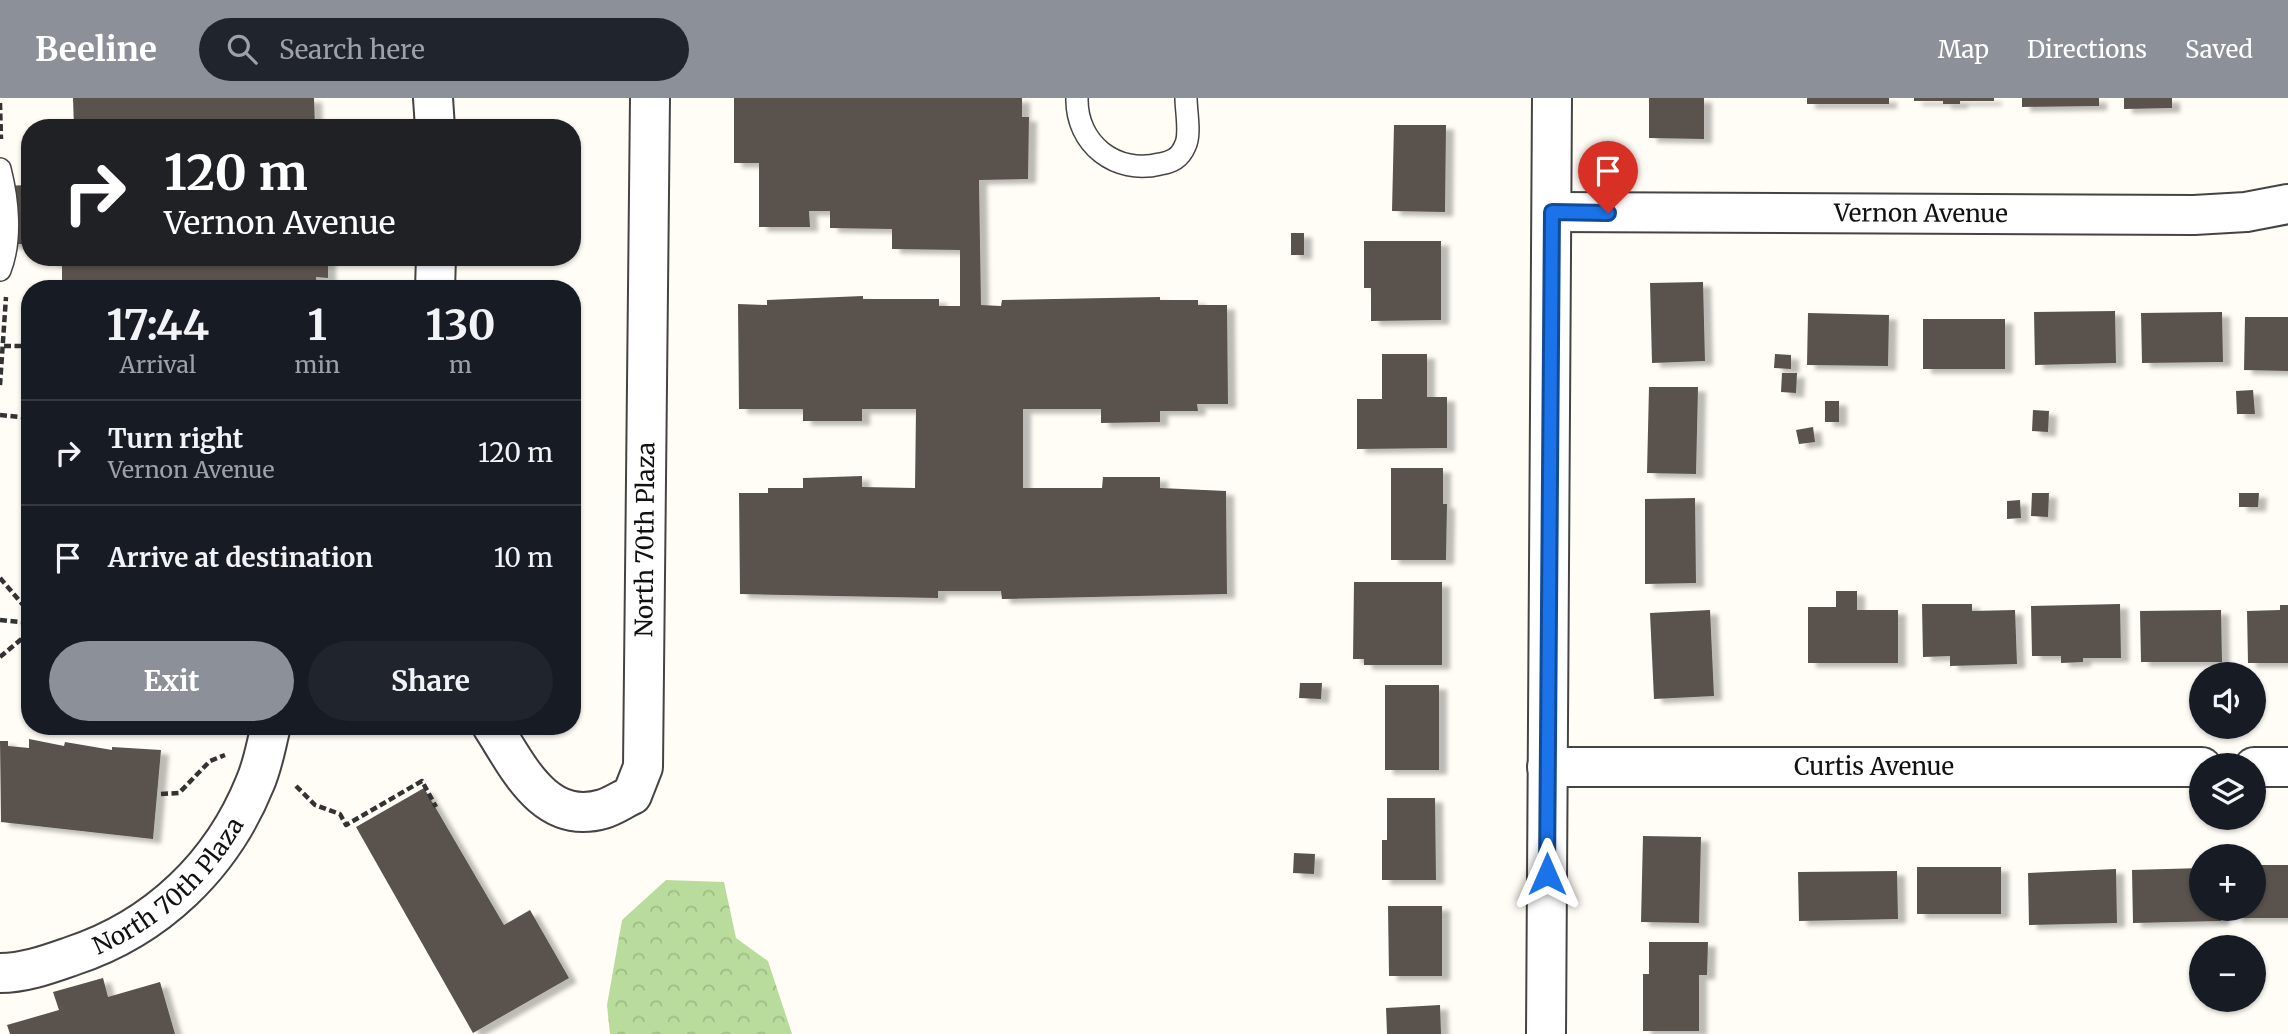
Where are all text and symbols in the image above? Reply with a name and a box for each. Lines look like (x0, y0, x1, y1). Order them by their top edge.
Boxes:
search box (199, 18, 689, 81)
text: Beeline (35, 29, 157, 70)
icon: search (223, 30, 261, 68)
text: Search here (279, 33, 425, 66)
text: Map (1938, 34, 1989, 65)
text: Directions (2027, 34, 2147, 65)
text: Saved (2185, 34, 2253, 65)
pin (1578, 141, 1638, 213)
text: 120 m (164, 142, 308, 203)
icon: right (49, 147, 140, 238)
icon: arrive (1589, 152, 1627, 190)
street label: Vernon Avenue (1833, 197, 2008, 229)
text: Vernon Avenue (164, 203, 396, 243)
text: 17:44 (106, 299, 209, 351)
text: 1 (308, 299, 327, 351)
text: 130 (426, 299, 496, 351)
text: Arrival (119, 350, 196, 379)
text: min (295, 350, 340, 379)
text: m (449, 350, 472, 379)
text: Turn right (108, 422, 243, 455)
icon: right (49, 434, 87, 472)
text: 120 m (478, 436, 553, 469)
street label: North 70th Plaza (628, 442, 661, 637)
text: Vernon Avenue (108, 455, 274, 484)
icon: arrive (49, 539, 87, 577)
text: Arrive at destination (108, 541, 373, 574)
text: 10 m (494, 541, 553, 574)
button: Exit (49, 641, 294, 721)
button: Share (308, 641, 553, 721)
map controls (2189, 662, 2266, 1012)
button: sound (2189, 662, 2266, 739)
street label: Curtis Avenue (1794, 751, 1954, 782)
button: layers (2189, 753, 2266, 830)
street label: North 70th Plaza (88, 812, 250, 961)
position arrow (1510, 837, 1584, 911)
button: + (2189, 844, 2266, 921)
button: − (2189, 935, 2266, 1012)

